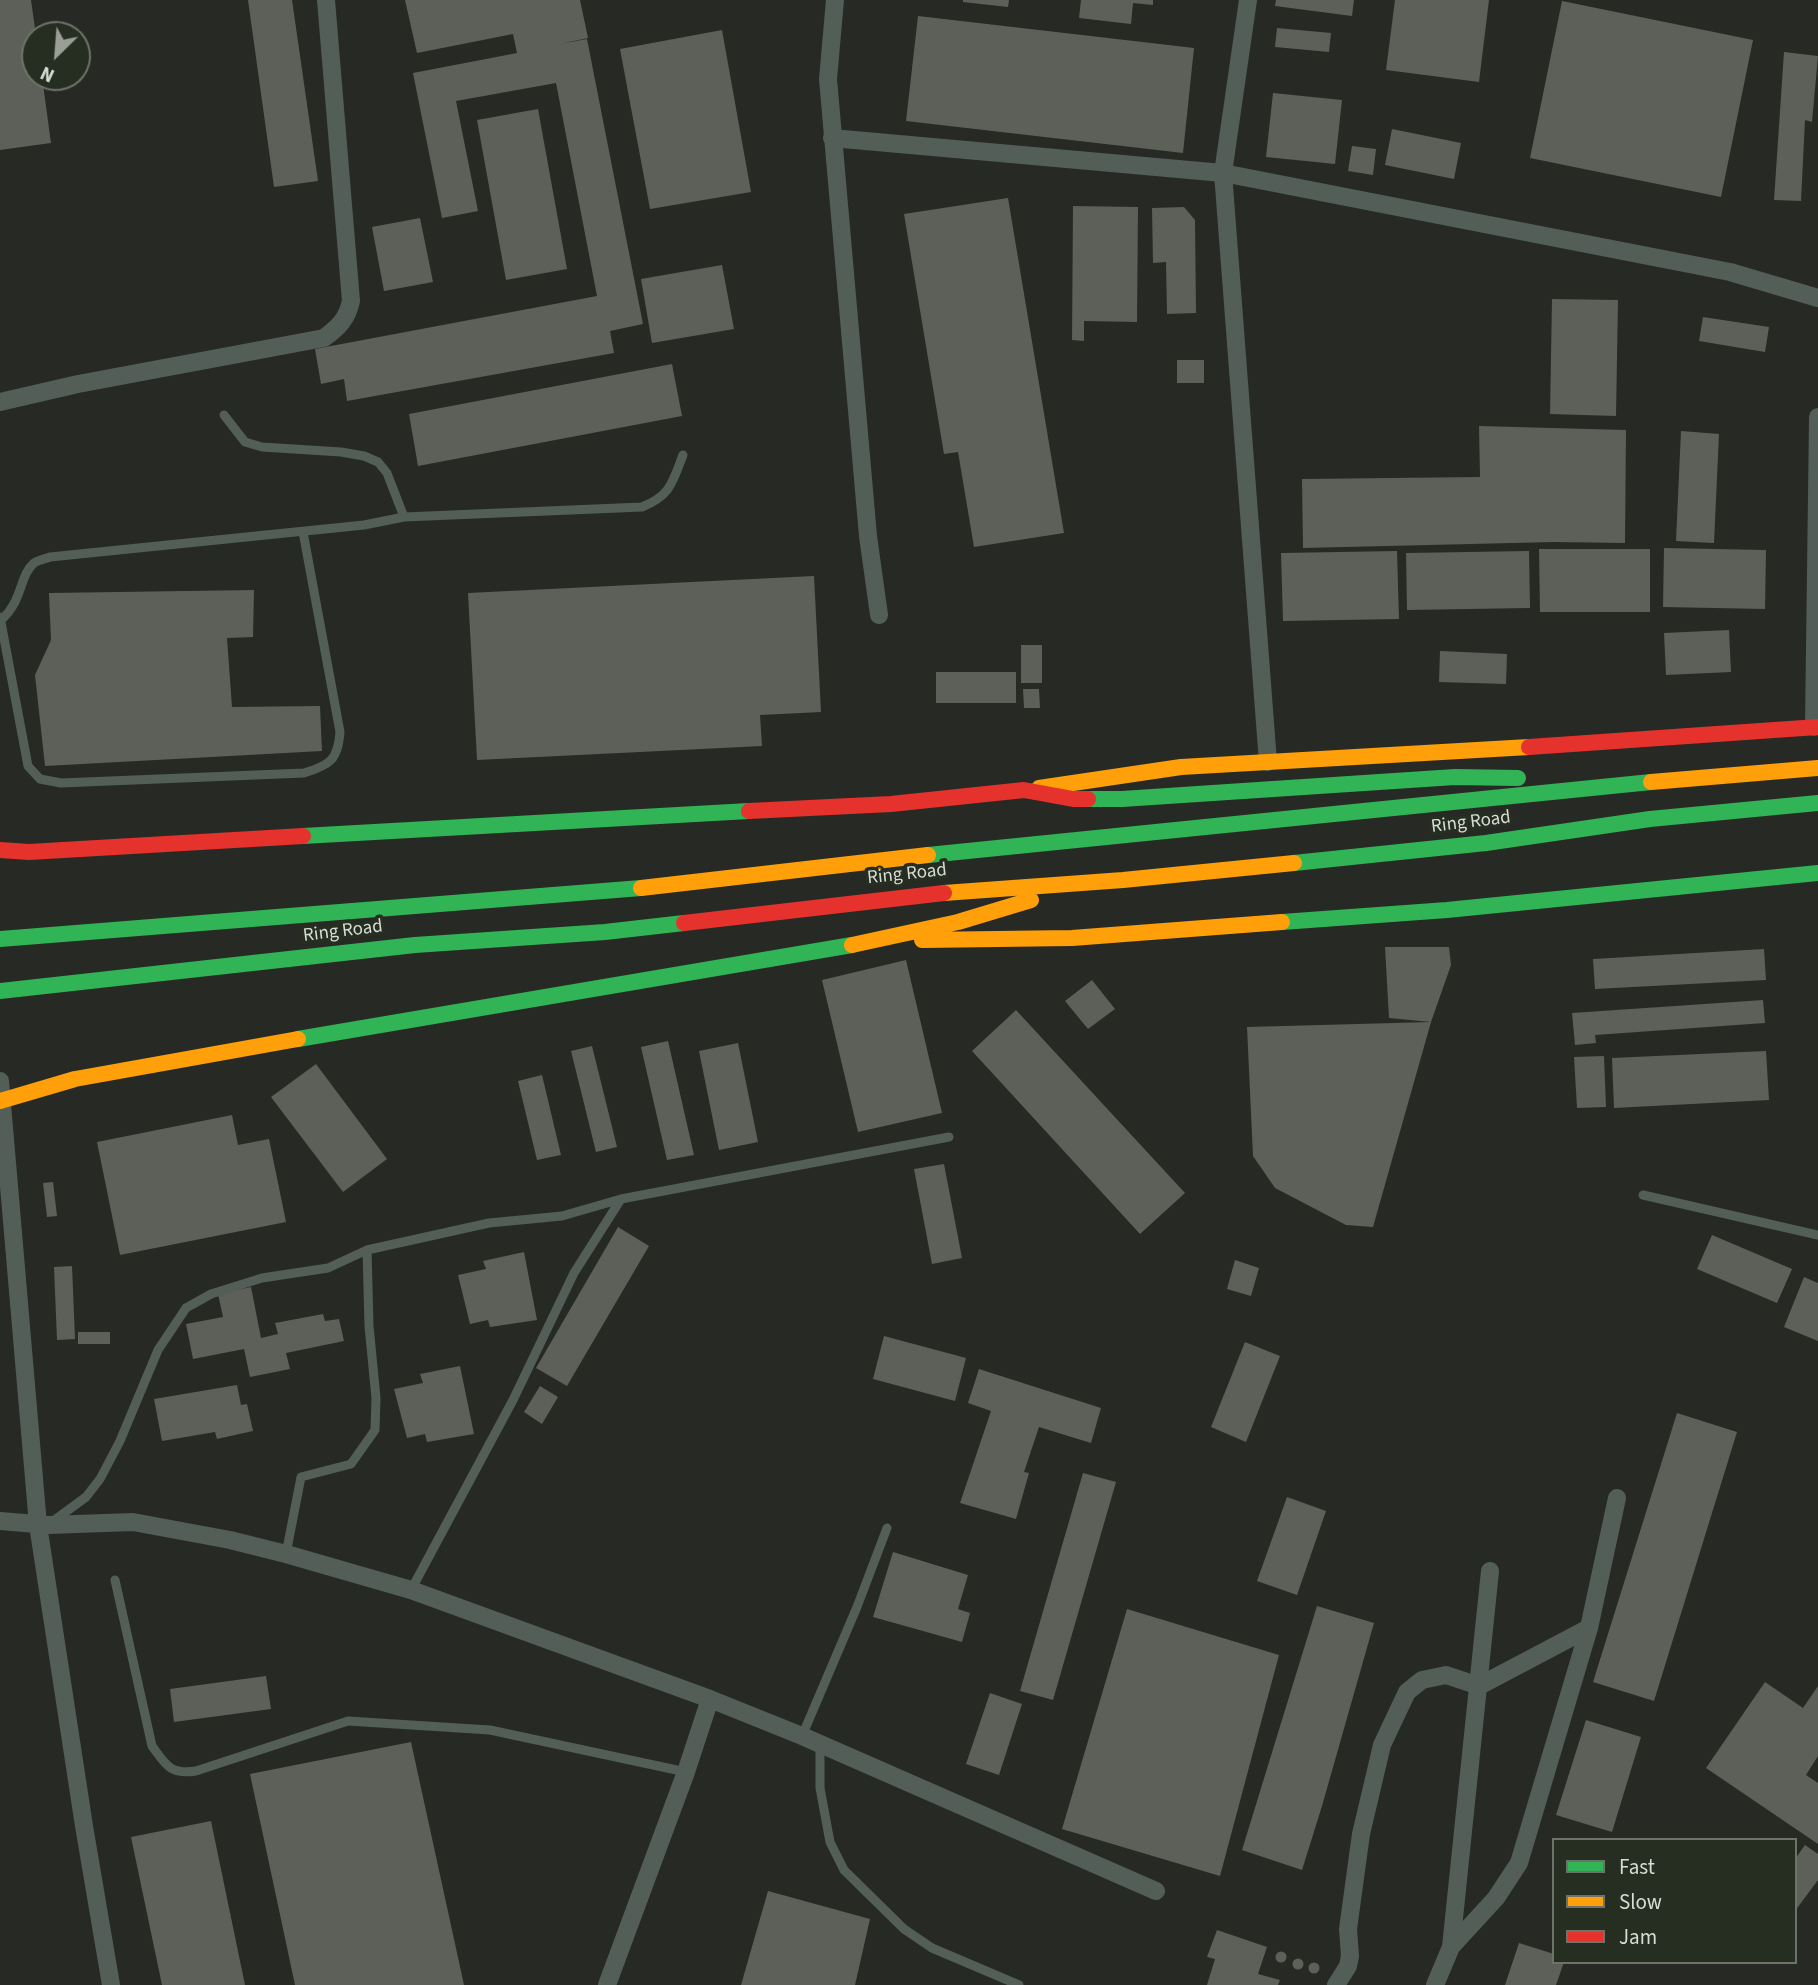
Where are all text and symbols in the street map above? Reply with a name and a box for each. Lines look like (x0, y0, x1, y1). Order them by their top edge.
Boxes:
north arrow (21, 21, 91, 91)
text: N (36, 59, 59, 89)
street label: Ring Road (1430, 807, 1512, 839)
street label: Ring Road (866, 859, 948, 891)
street label: Ring Road (302, 916, 384, 948)
legend (1552, 1838, 1797, 1964)
text: Fast (1619, 1852, 1655, 1882)
text: Slow (1619, 1887, 1662, 1917)
text: Jam (1619, 1922, 1657, 1952)

